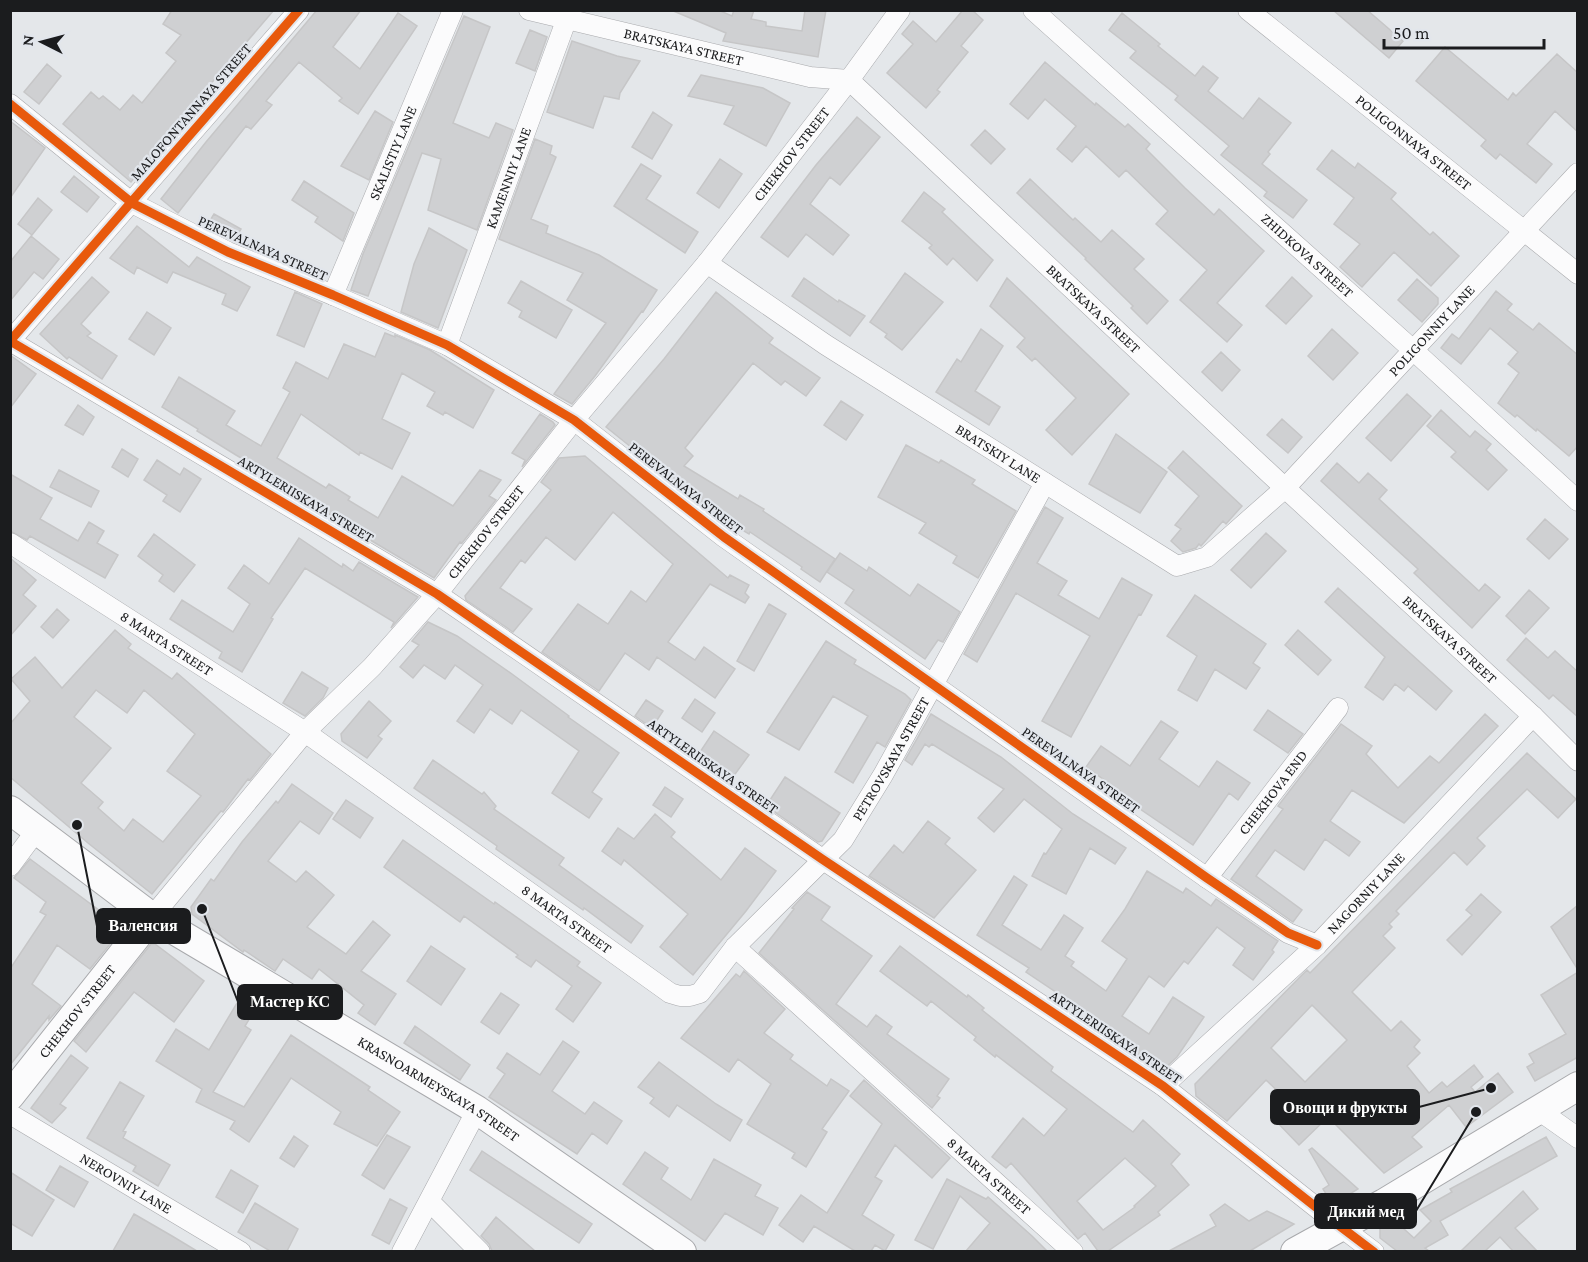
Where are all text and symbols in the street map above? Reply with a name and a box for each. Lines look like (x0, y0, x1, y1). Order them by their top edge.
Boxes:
north arrow (12, 12, 72, 72)
scale bar (1384, 12, 1544, 50)
text: 50 m (1393, 23, 1430, 43)
street label: BRATSKAYA STREET (622, 25, 745, 69)
text: N (19, 34, 37, 47)
street label: MALOFONTANNAYA STREET (127, 40, 255, 184)
street label: POLIGONNAYA STREET (1353, 91, 1475, 193)
street label: SKALISTIY LANE (366, 104, 420, 202)
street label: CHEKHOV STREET (750, 104, 833, 204)
street label: KAMENNIY LANE (482, 125, 534, 231)
street label: ZHIDKOVA STREET (1258, 210, 1356, 301)
street label: PEREVALNAYA STREET (196, 212, 330, 284)
street label: BRATSKAYA STREET (1044, 261, 1144, 356)
street label: POLIGONNIY LANE (1385, 282, 1478, 379)
street label: BRATSKIY LANE (953, 421, 1044, 486)
street label: PEREVALNAYA STREET (626, 439, 746, 537)
street label: ARTYLERIISKAYA STREET (235, 452, 377, 546)
street label: CHEKHOV STREET (444, 482, 527, 582)
street label: BRATSKAYA STREET (1399, 592, 1500, 687)
street label: 8 MARTA STREET (117, 608, 216, 679)
street label: PETROVSKAYA STREET (849, 694, 933, 824)
street label: ARTYLERIISKAYA STREET (645, 715, 781, 817)
street label: PEREVALNAYA STREET (1019, 723, 1143, 817)
street label: CHEKHOVA END (1235, 747, 1311, 838)
street label: NAGORNIY LANE (1324, 849, 1408, 937)
street label: 8 MARTA STREET (519, 882, 615, 957)
callout: Валенсия (97, 909, 190, 943)
text: Валенсия (108, 917, 178, 934)
street label: CHEKHOV STREET (35, 962, 119, 1061)
callout: Мастер КС (238, 985, 342, 1019)
street label: ARTYLERIISKAYA STREET (1047, 987, 1185, 1087)
text: Мастер КС (250, 993, 330, 1011)
street label: KRASNOARMEYSKAYA STREET (355, 1033, 522, 1145)
callout: Овощи и фрукты (1271, 1090, 1419, 1124)
text: Овощи и фрукты (1283, 1099, 1408, 1117)
street label: 8 MARTA STREET (944, 1134, 1034, 1218)
street label: NEROVNIY LANE (77, 1150, 175, 1217)
callout: Дикий мед (1315, 1194, 1416, 1228)
text: Дикий мед (1328, 1203, 1404, 1221)

